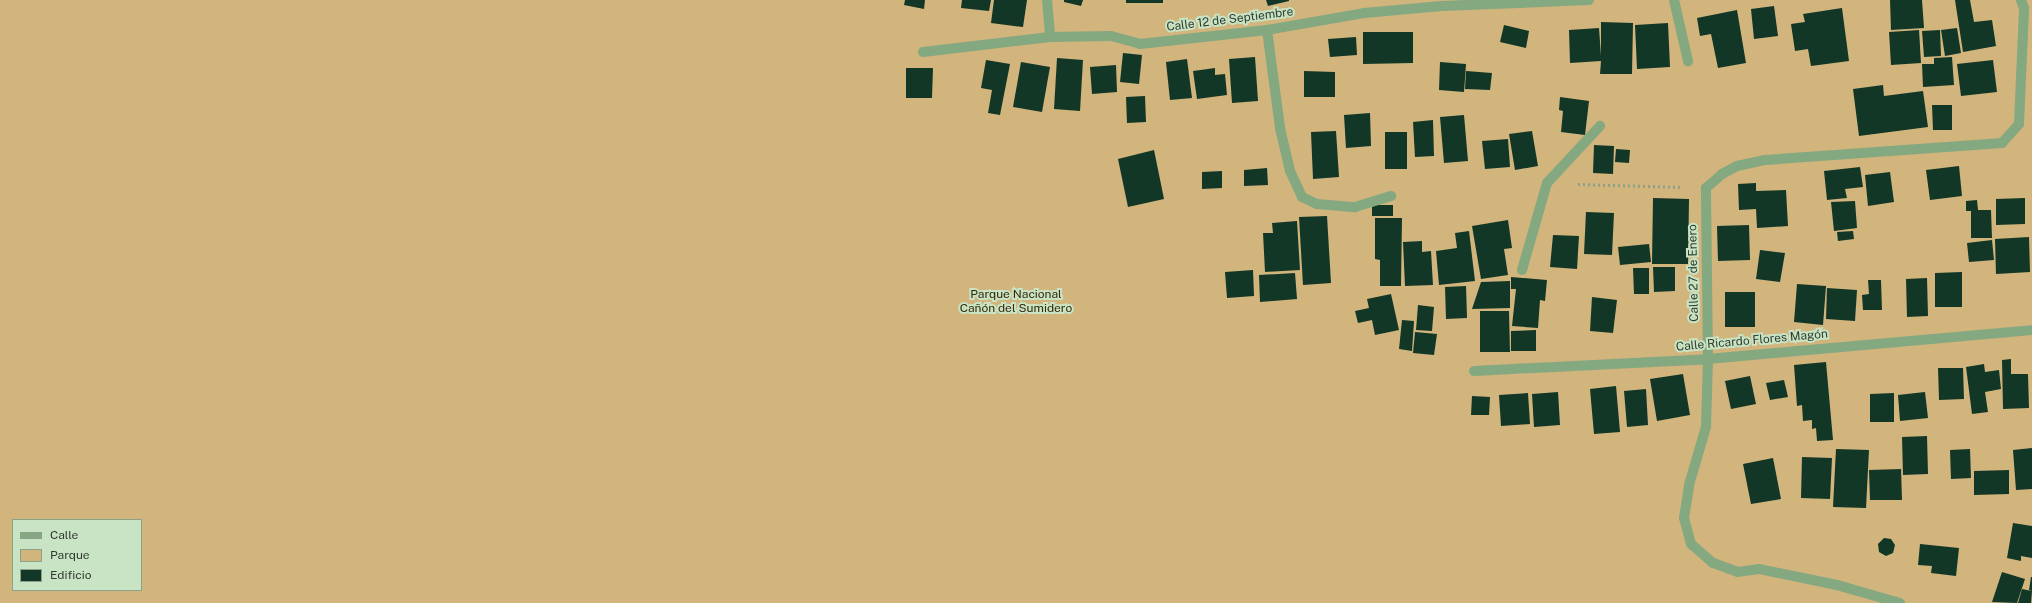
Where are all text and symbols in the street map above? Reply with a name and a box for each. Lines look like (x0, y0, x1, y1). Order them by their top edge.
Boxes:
street label: Calle 12 de Septiembre (1165, 5, 1295, 35)
street label: Calle 27 de Enero (1686, 224, 1702, 322)
park label: Parque Nacional Cañón del Sumidero (960, 288, 1072, 316)
street label: Calle Ricardo Flores Magón (1675, 327, 1829, 355)
legend (12, 519, 142, 591)
text: Calle (50, 528, 78, 542)
text: Parque (50, 548, 90, 562)
text: Edificio (50, 568, 92, 582)

